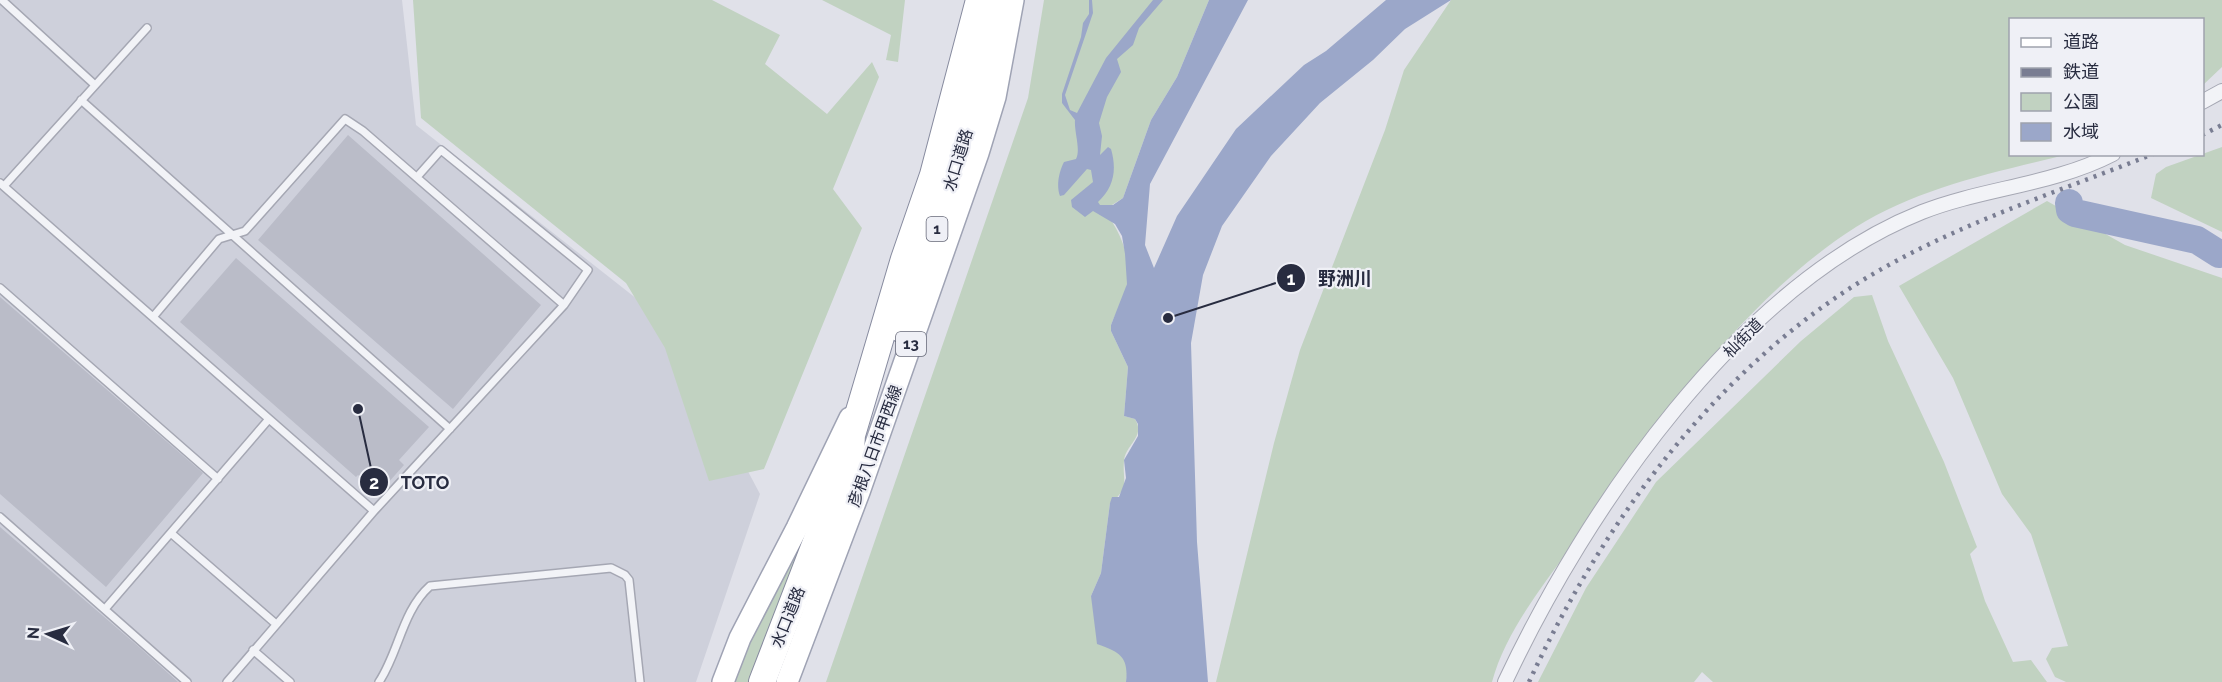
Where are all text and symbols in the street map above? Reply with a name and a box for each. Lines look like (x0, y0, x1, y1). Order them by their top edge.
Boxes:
legend (2009, 18, 2204, 156)
text: 道路 (2063, 31, 2099, 52)
text: 鉄道 (2063, 61, 2099, 82)
text: 公園 (2063, 91, 2099, 112)
text: 水域 (2063, 121, 2099, 142)
street label: 水口道路 (940, 127, 976, 193)
road number: 1 (926, 217, 948, 241)
callout: 野洲川 (1276, 260, 1384, 296)
text: 1 (1287, 268, 1296, 289)
text: 野洲川 (1318, 268, 1372, 289)
street label: 杣街道 (1719, 314, 1767, 362)
road number: 13 (896, 332, 926, 356)
street label: 彦根八日市甲西線 (844, 383, 906, 509)
callout: TOTO (359, 464, 462, 500)
text: 2 (369, 472, 379, 493)
text: TOTO (401, 472, 450, 493)
street label: 水口道路 (767, 584, 809, 650)
north arrow (18, 604, 78, 664)
text: N (24, 626, 43, 640)

